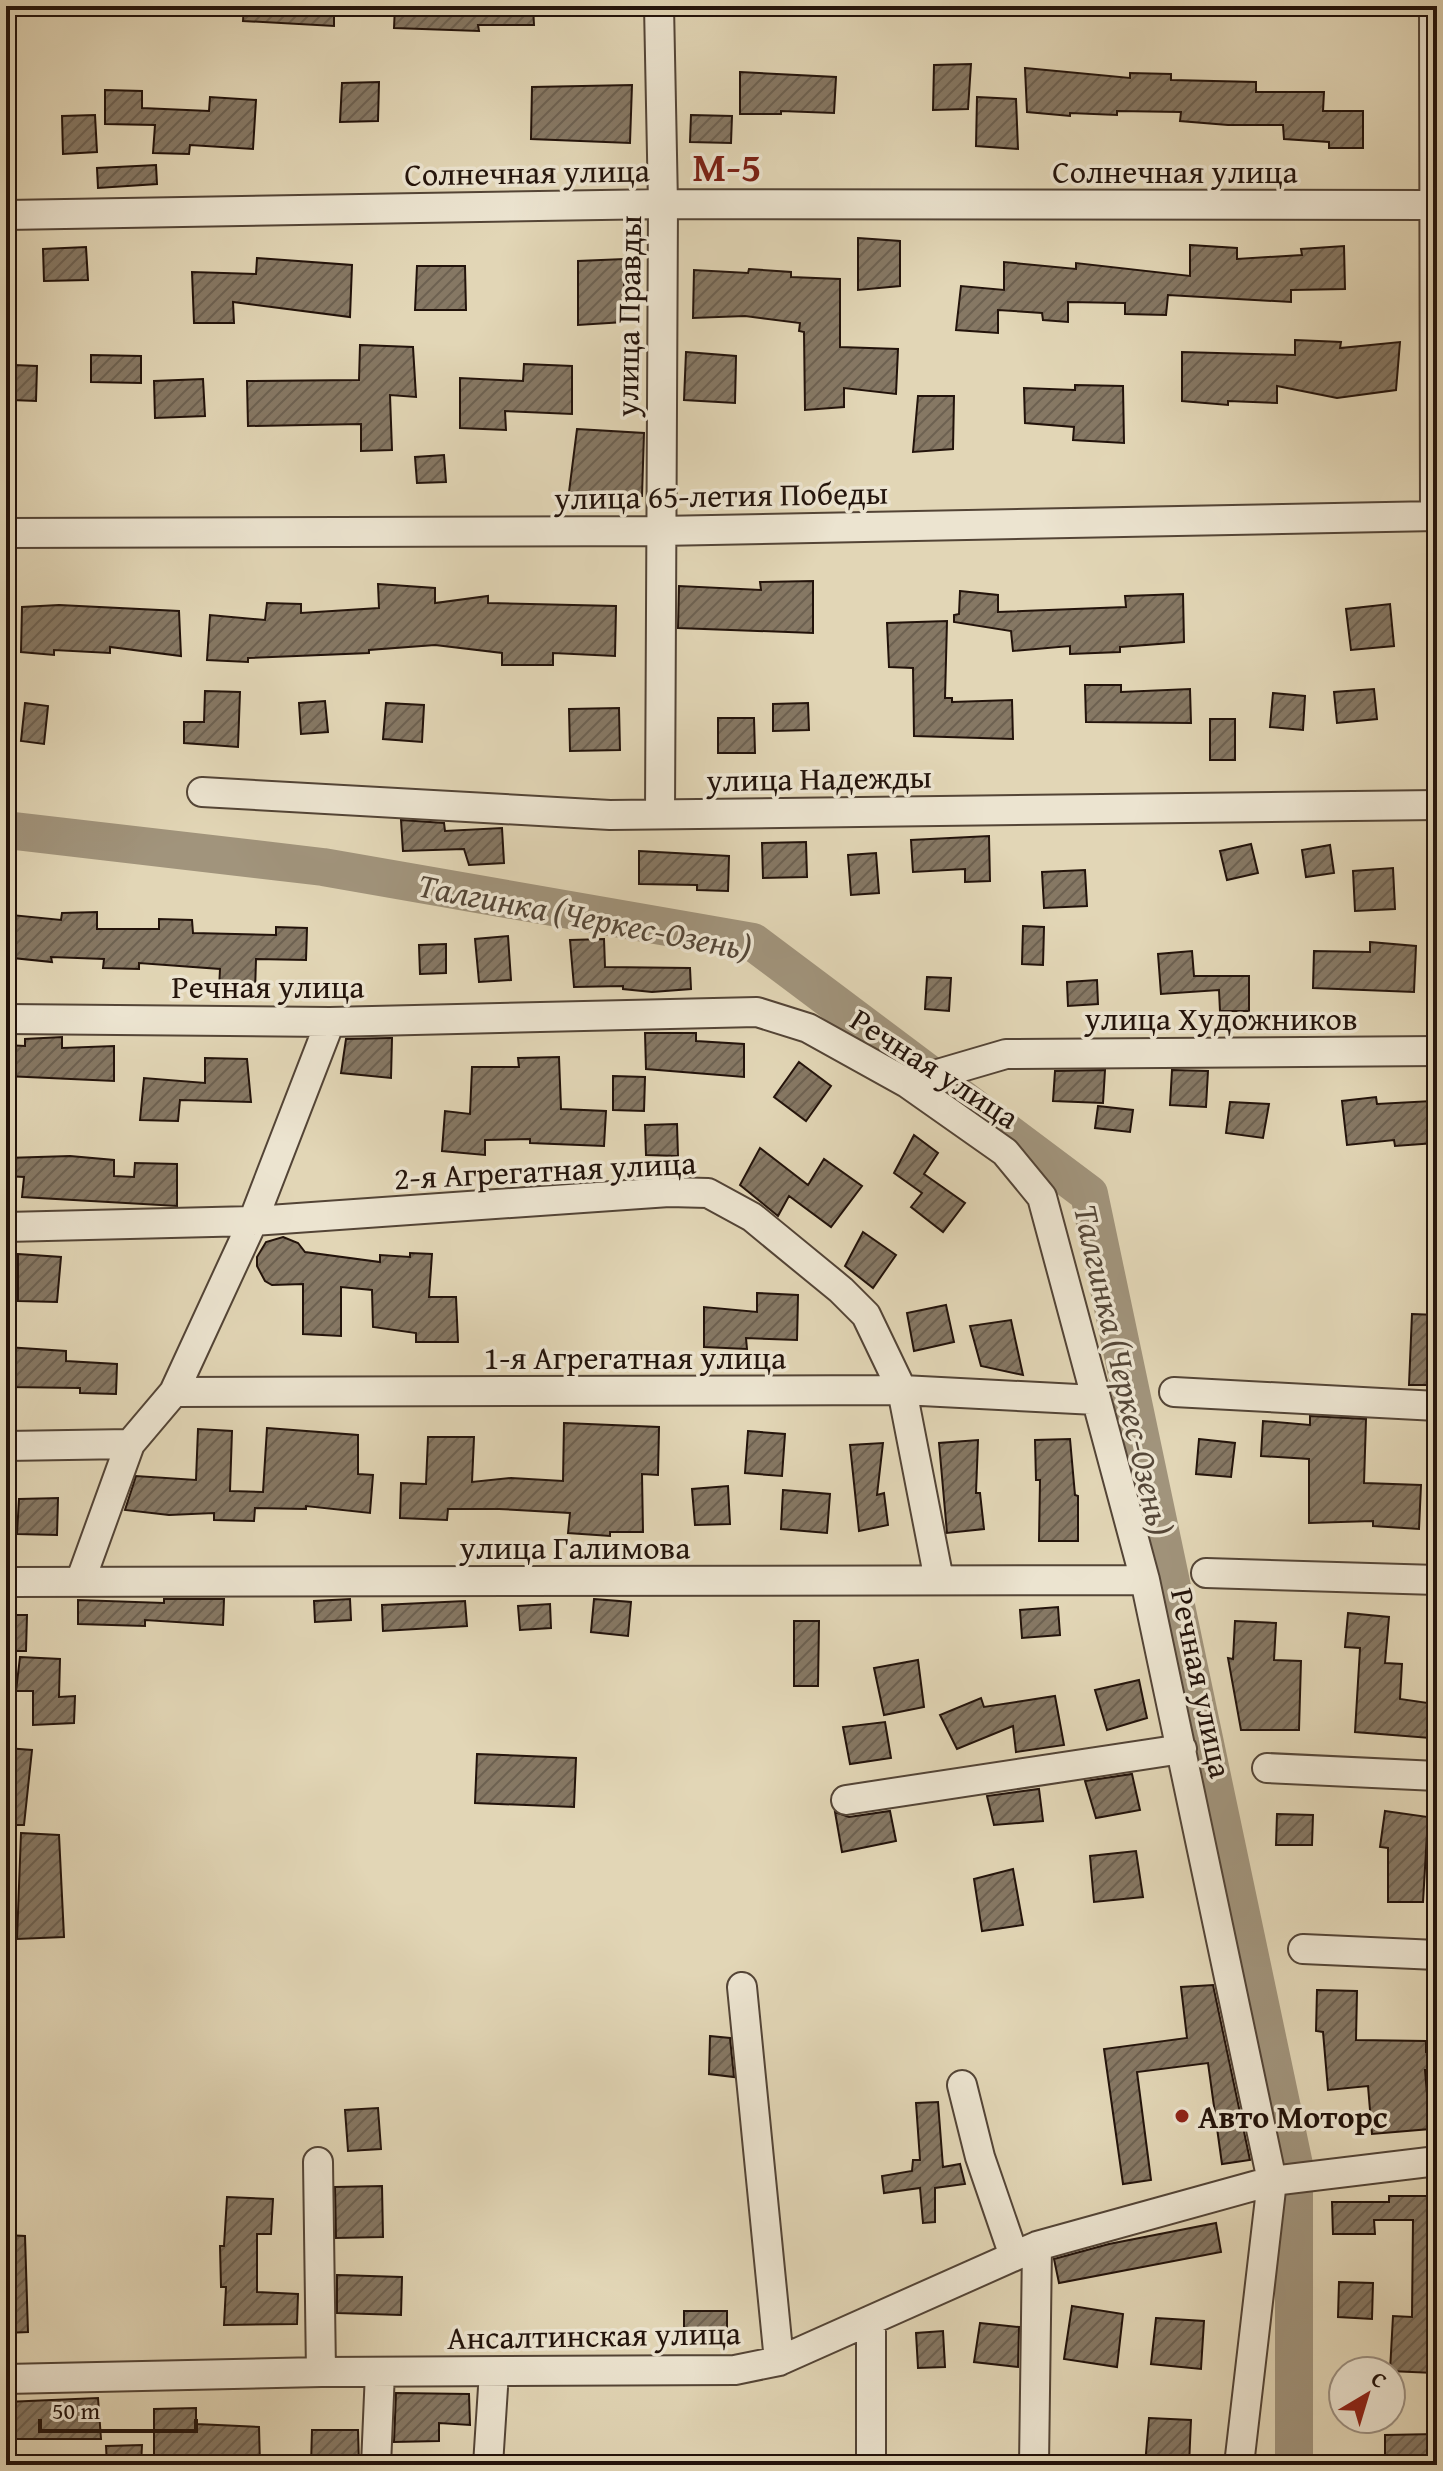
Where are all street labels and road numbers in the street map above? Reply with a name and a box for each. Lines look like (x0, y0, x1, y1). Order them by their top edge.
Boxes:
street label: Солнечная улица (404, 146, 651, 198)
street label: Солнечная улица (1052, 148, 1298, 195)
street label: улица Правды (603, 215, 653, 418)
street label: улица 65-летия Победы (553, 469, 888, 521)
street label: улица Надежды (705, 753, 932, 803)
street label: Речная улица (172, 963, 365, 1010)
street label: улица Художников (1084, 995, 1358, 1042)
street label: Речная улица (841, 996, 1029, 1141)
street label: 2-я Агрегатная улица (393, 1139, 698, 1201)
street label: 1-я Агрегатная улица (484, 1334, 787, 1381)
street label: улица Галимова (459, 1524, 691, 1571)
street label: Речная улица (1159, 1584, 1245, 1783)
street label: Ансалтинская улица (447, 2309, 742, 2361)

